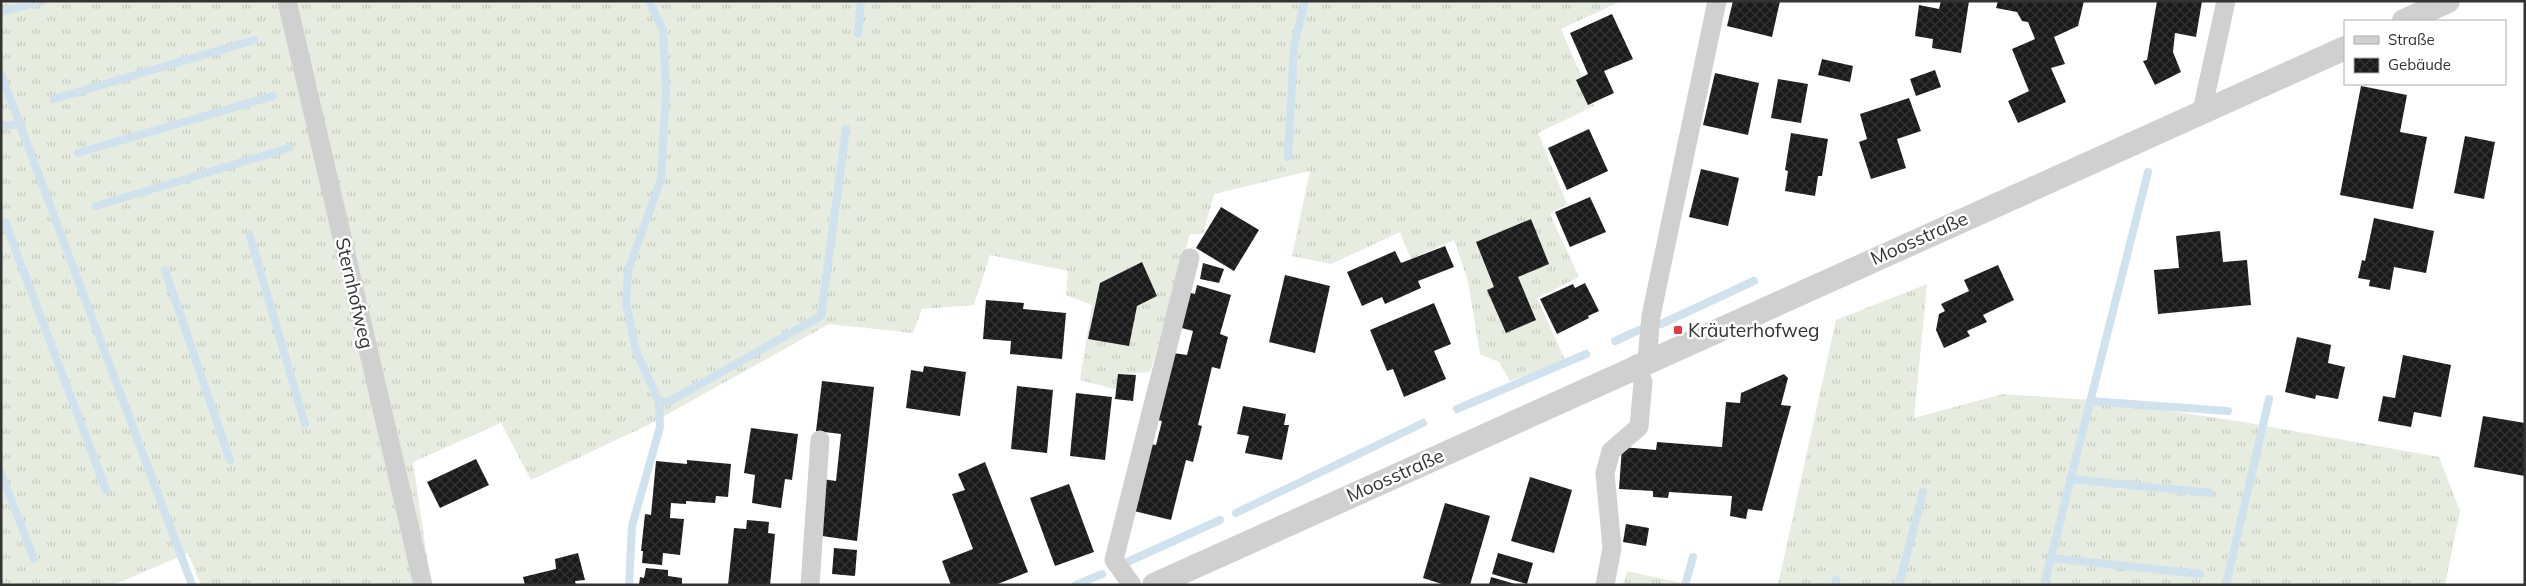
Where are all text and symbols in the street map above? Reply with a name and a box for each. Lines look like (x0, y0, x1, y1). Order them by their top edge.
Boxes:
legend (2344, 20, 2506, 85)
text: Straße (2388, 30, 2435, 49)
text: Gebäude (2388, 55, 2451, 74)
street label: Moosstraße (1867, 206, 1971, 270)
street label: Sternhofweg (331, 235, 379, 351)
place label: Kräuterhofweg (1688, 318, 1819, 342)
marker: Kräuterhofweg (1672, 324, 1684, 336)
street label: Moosstraße (1343, 443, 1447, 507)

